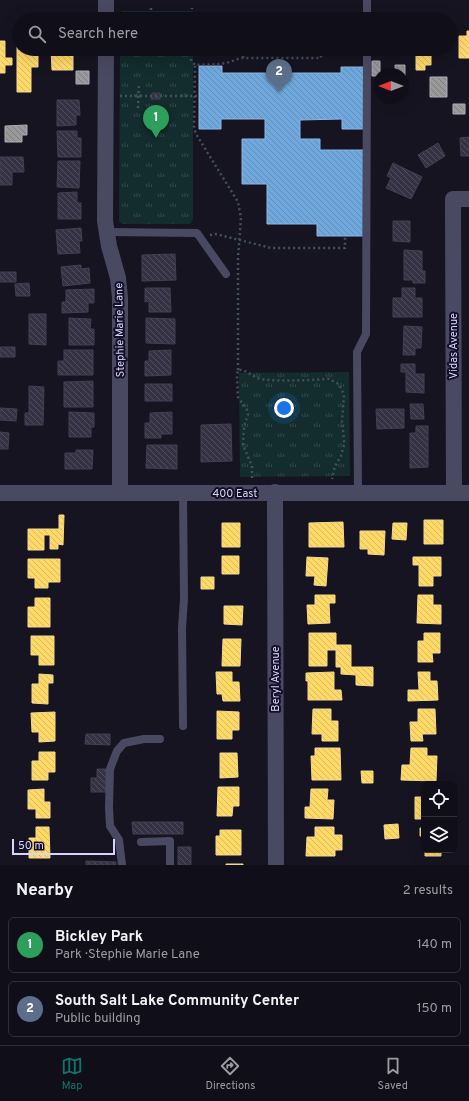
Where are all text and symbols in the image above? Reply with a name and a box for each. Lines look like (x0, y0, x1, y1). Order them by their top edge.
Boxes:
search box (12, 12, 457, 56)
icon: search (26, 23, 48, 45)
text: Search here (58, 25, 138, 44)
pin: 2 (266, 59, 292, 92)
north arrow (373, 68, 409, 104)
pin: 1 (143, 105, 169, 138)
street label: Stephie Marie Lane (112, 283, 128, 377)
street label: Vidas Avenue (447, 313, 461, 379)
your location (274, 398, 294, 418)
street label: 400 East (213, 487, 257, 501)
street label: Beryl Avenue (269, 646, 283, 712)
map controls (421, 781, 457, 853)
button: locate (421, 781, 457, 817)
button: layers (421, 817, 457, 853)
scale bar (12, 837, 115, 856)
text: 50 m (18, 839, 44, 853)
text: Nearby (16, 880, 73, 902)
text: 2 results (403, 883, 453, 899)
text: Bickley Park (55, 928, 143, 947)
text: 1 (27, 937, 33, 953)
text: 140 m (417, 937, 452, 953)
text: Park · Stephie Marie Lane (55, 947, 200, 963)
text: South Salt Lake Community Center (55, 992, 299, 1011)
text: 2 (26, 1001, 34, 1017)
text: 150 m (417, 1001, 452, 1017)
text: Public building (55, 1011, 141, 1027)
tab: Map (61, 1055, 83, 1093)
tab: Directions (205, 1055, 255, 1093)
tab: Saved (378, 1055, 408, 1093)

